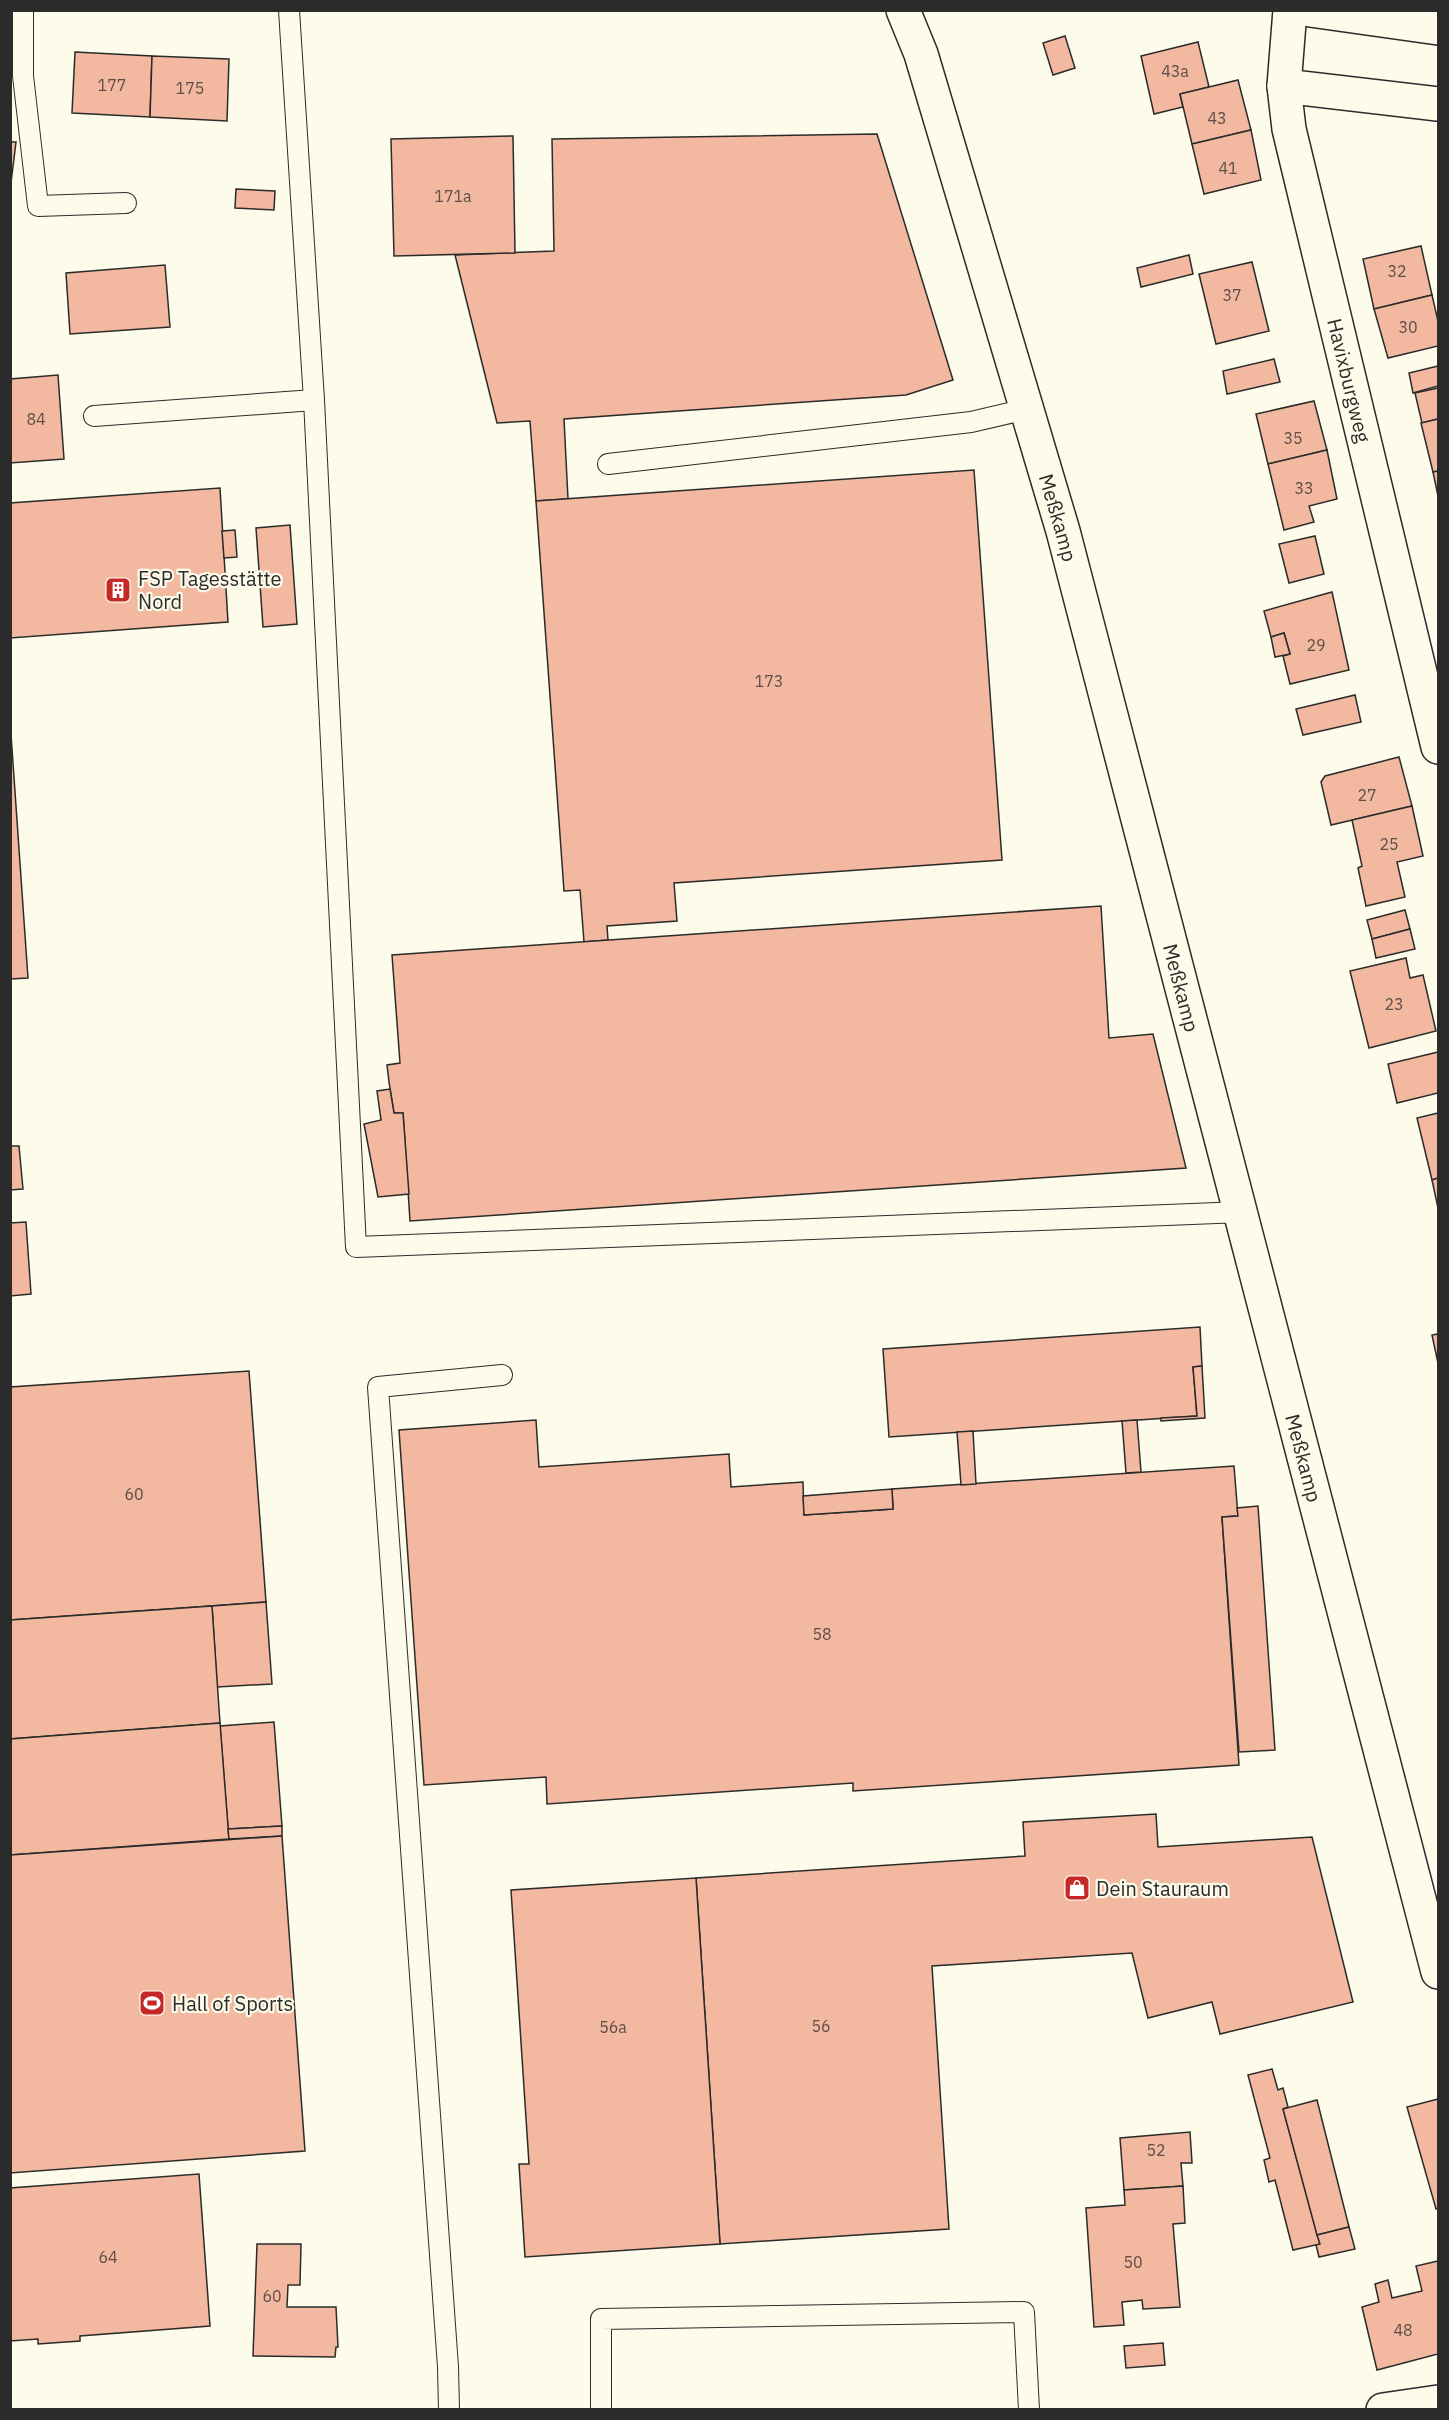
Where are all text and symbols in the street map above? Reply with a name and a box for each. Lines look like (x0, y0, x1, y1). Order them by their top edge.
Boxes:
house number: 43a (1161, 61, 1189, 81)
house number: 177 (98, 75, 126, 95)
house number: 175 (176, 78, 204, 98)
house number: 43 (1207, 108, 1227, 128)
house number: 41 (1218, 158, 1238, 178)
house number: 171a (434, 186, 472, 206)
house number: 32 (1387, 261, 1407, 281)
house number: 37 (1222, 285, 1242, 305)
street label: Havixburgweg (1322, 315, 1378, 446)
house number: 30 (1398, 317, 1418, 337)
house number: 84 (26, 409, 46, 429)
house number: 35 (1283, 428, 1303, 448)
street label: Meßkamp (1033, 470, 1084, 564)
house number: 33 (1294, 478, 1314, 498)
place label: FSP Tagesstätte Nord (138, 565, 281, 615)
building icon: FSP Tagesstätte Nord (103, 575, 133, 605)
house number: 29 (1306, 635, 1326, 655)
house number: 173 (755, 671, 783, 691)
house number: 27 (1357, 785, 1377, 805)
house number: 25 (1379, 834, 1399, 854)
street label: Meßkamp (1157, 940, 1206, 1035)
house number: 23 (1384, 994, 1404, 1014)
street label: Meßkamp (1280, 1411, 1329, 1505)
house number: 60 (124, 1484, 144, 1504)
house number: 58 (812, 1624, 832, 1644)
shop icon: Dein Stauraum (1062, 1873, 1092, 1903)
place label: Dein Stauraum (1096, 1875, 1229, 1902)
sports icon: Hall of Sports (137, 1988, 167, 2018)
place label: Hall of Sports (172, 1990, 293, 2017)
house number: 56 (811, 2016, 831, 2036)
house number: 56a (599, 2017, 627, 2037)
house number: 52 (1146, 2140, 1166, 2160)
house number: 64 (98, 2247, 118, 2267)
house number: 50 (1123, 2252, 1143, 2272)
house number: 60 (262, 2286, 282, 2306)
house number: 48 (1393, 2320, 1413, 2340)

